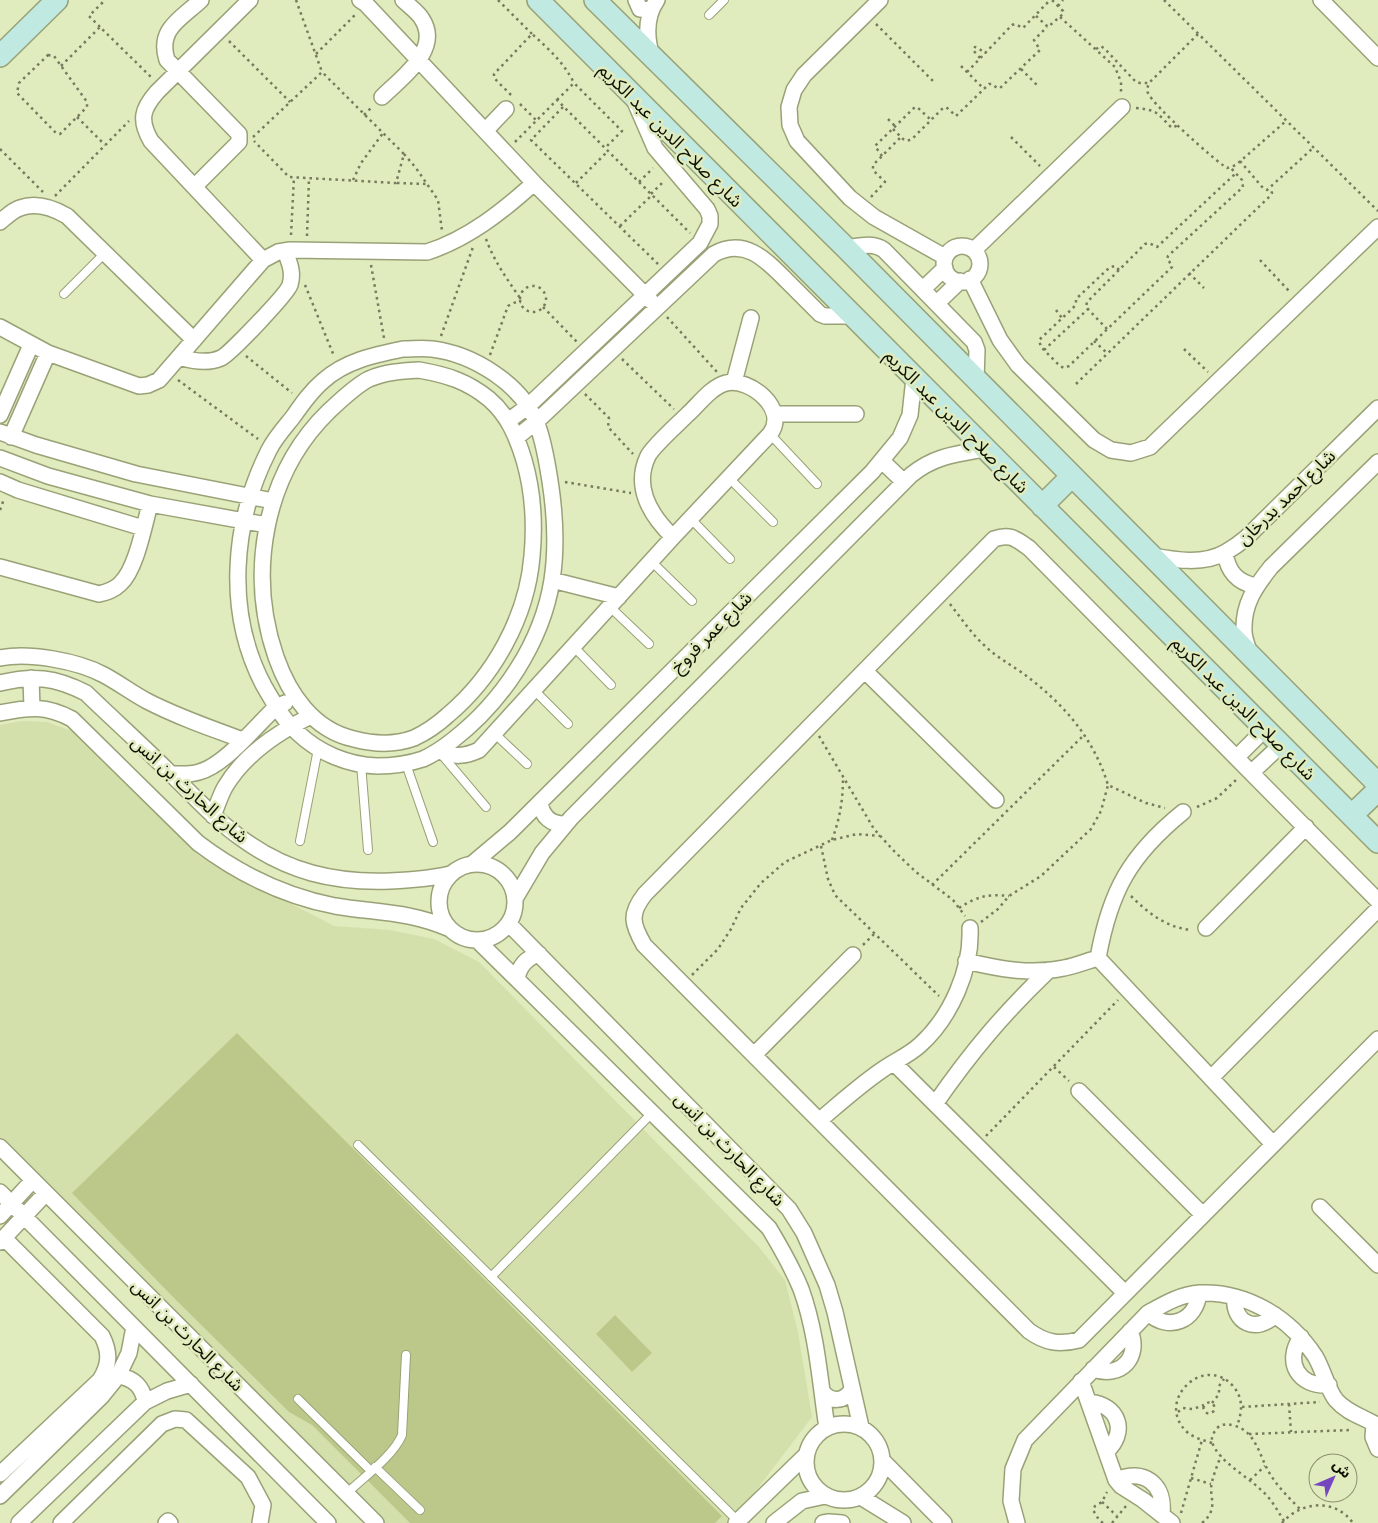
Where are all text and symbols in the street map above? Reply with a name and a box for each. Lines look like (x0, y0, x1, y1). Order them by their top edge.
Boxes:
street label: شارع صلاح الدين عبد الكريم (592, 57, 749, 214)
street label: شارع صلاح الدين عبد الكريم (878, 343, 1035, 500)
street label: شارع احمد بدرخان (1231, 444, 1342, 552)
street label: شارع عمر فروخ (665, 586, 759, 680)
street label: شارع صلاح الدين عبد الكريم (1165, 630, 1322, 787)
street label: شارع الحارث بن انس (125, 730, 254, 850)
street label: شارع الحارث بن انس (668, 1087, 791, 1213)
street label: شارع الحارث بن انس (125, 1273, 250, 1398)
north arrow (1308, 1453, 1358, 1503)
text: ش (1328, 1455, 1356, 1483)

